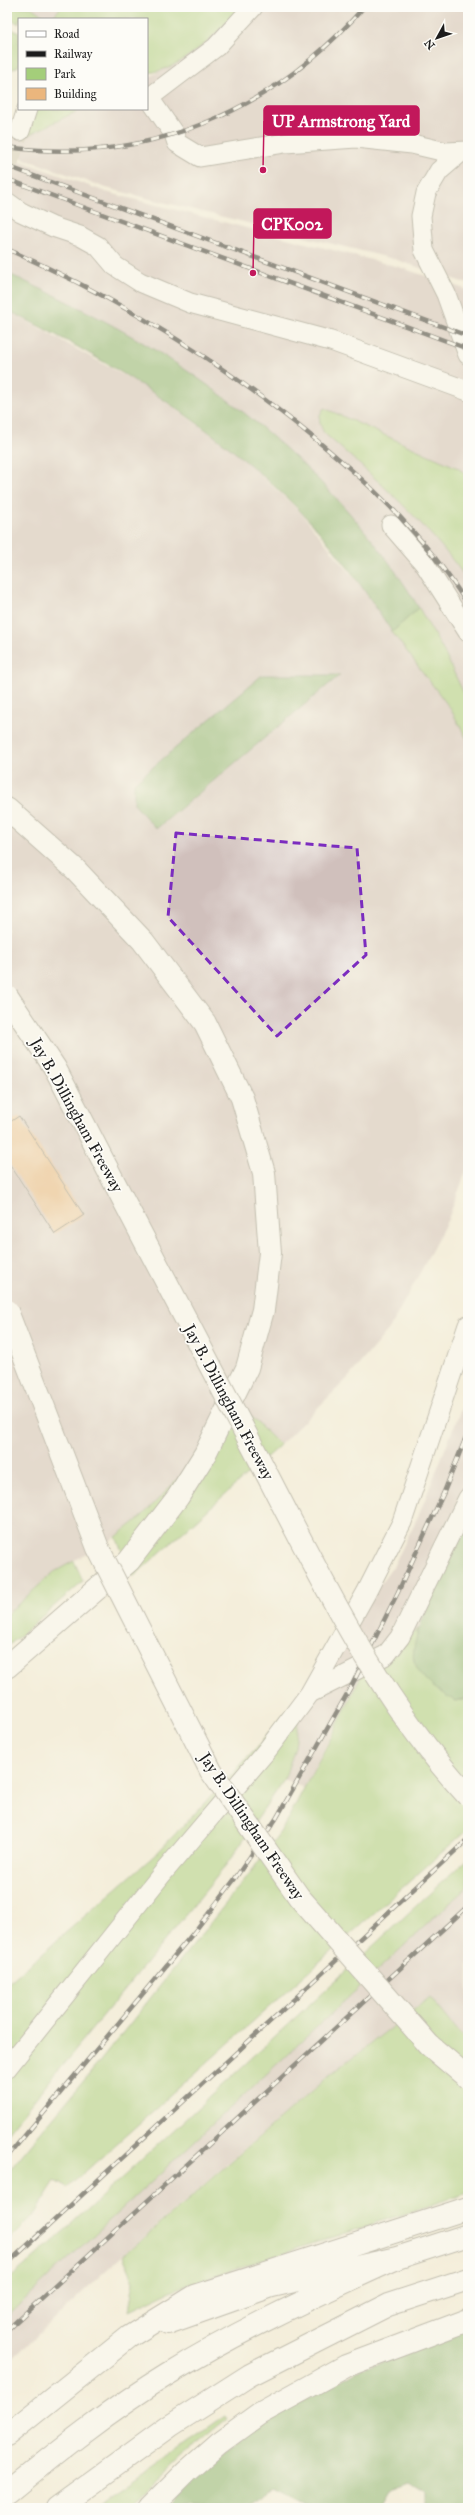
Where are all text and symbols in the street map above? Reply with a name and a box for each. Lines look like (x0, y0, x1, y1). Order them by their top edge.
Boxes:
legend (18, 18, 148, 110)
north arrow (417, 18, 457, 58)
text: Road (54, 27, 80, 41)
text: N (421, 36, 438, 52)
text: Railway (54, 47, 93, 61)
text: Park (54, 67, 76, 81)
text: Building (54, 87, 97, 102)
callout: UP Armstrong Yard (264, 106, 419, 135)
text: UP Armstrong Yard (272, 111, 411, 132)
callout: CPK002 (254, 209, 331, 238)
text: CPK002 (261, 214, 323, 235)
street label: Jay B. Dillingham Freeway (25, 1033, 128, 1196)
street label: Jay B. Dillingham Freeway (178, 1319, 278, 1484)
street label: Jay B. Dillingham Freeway (194, 1747, 309, 1904)

